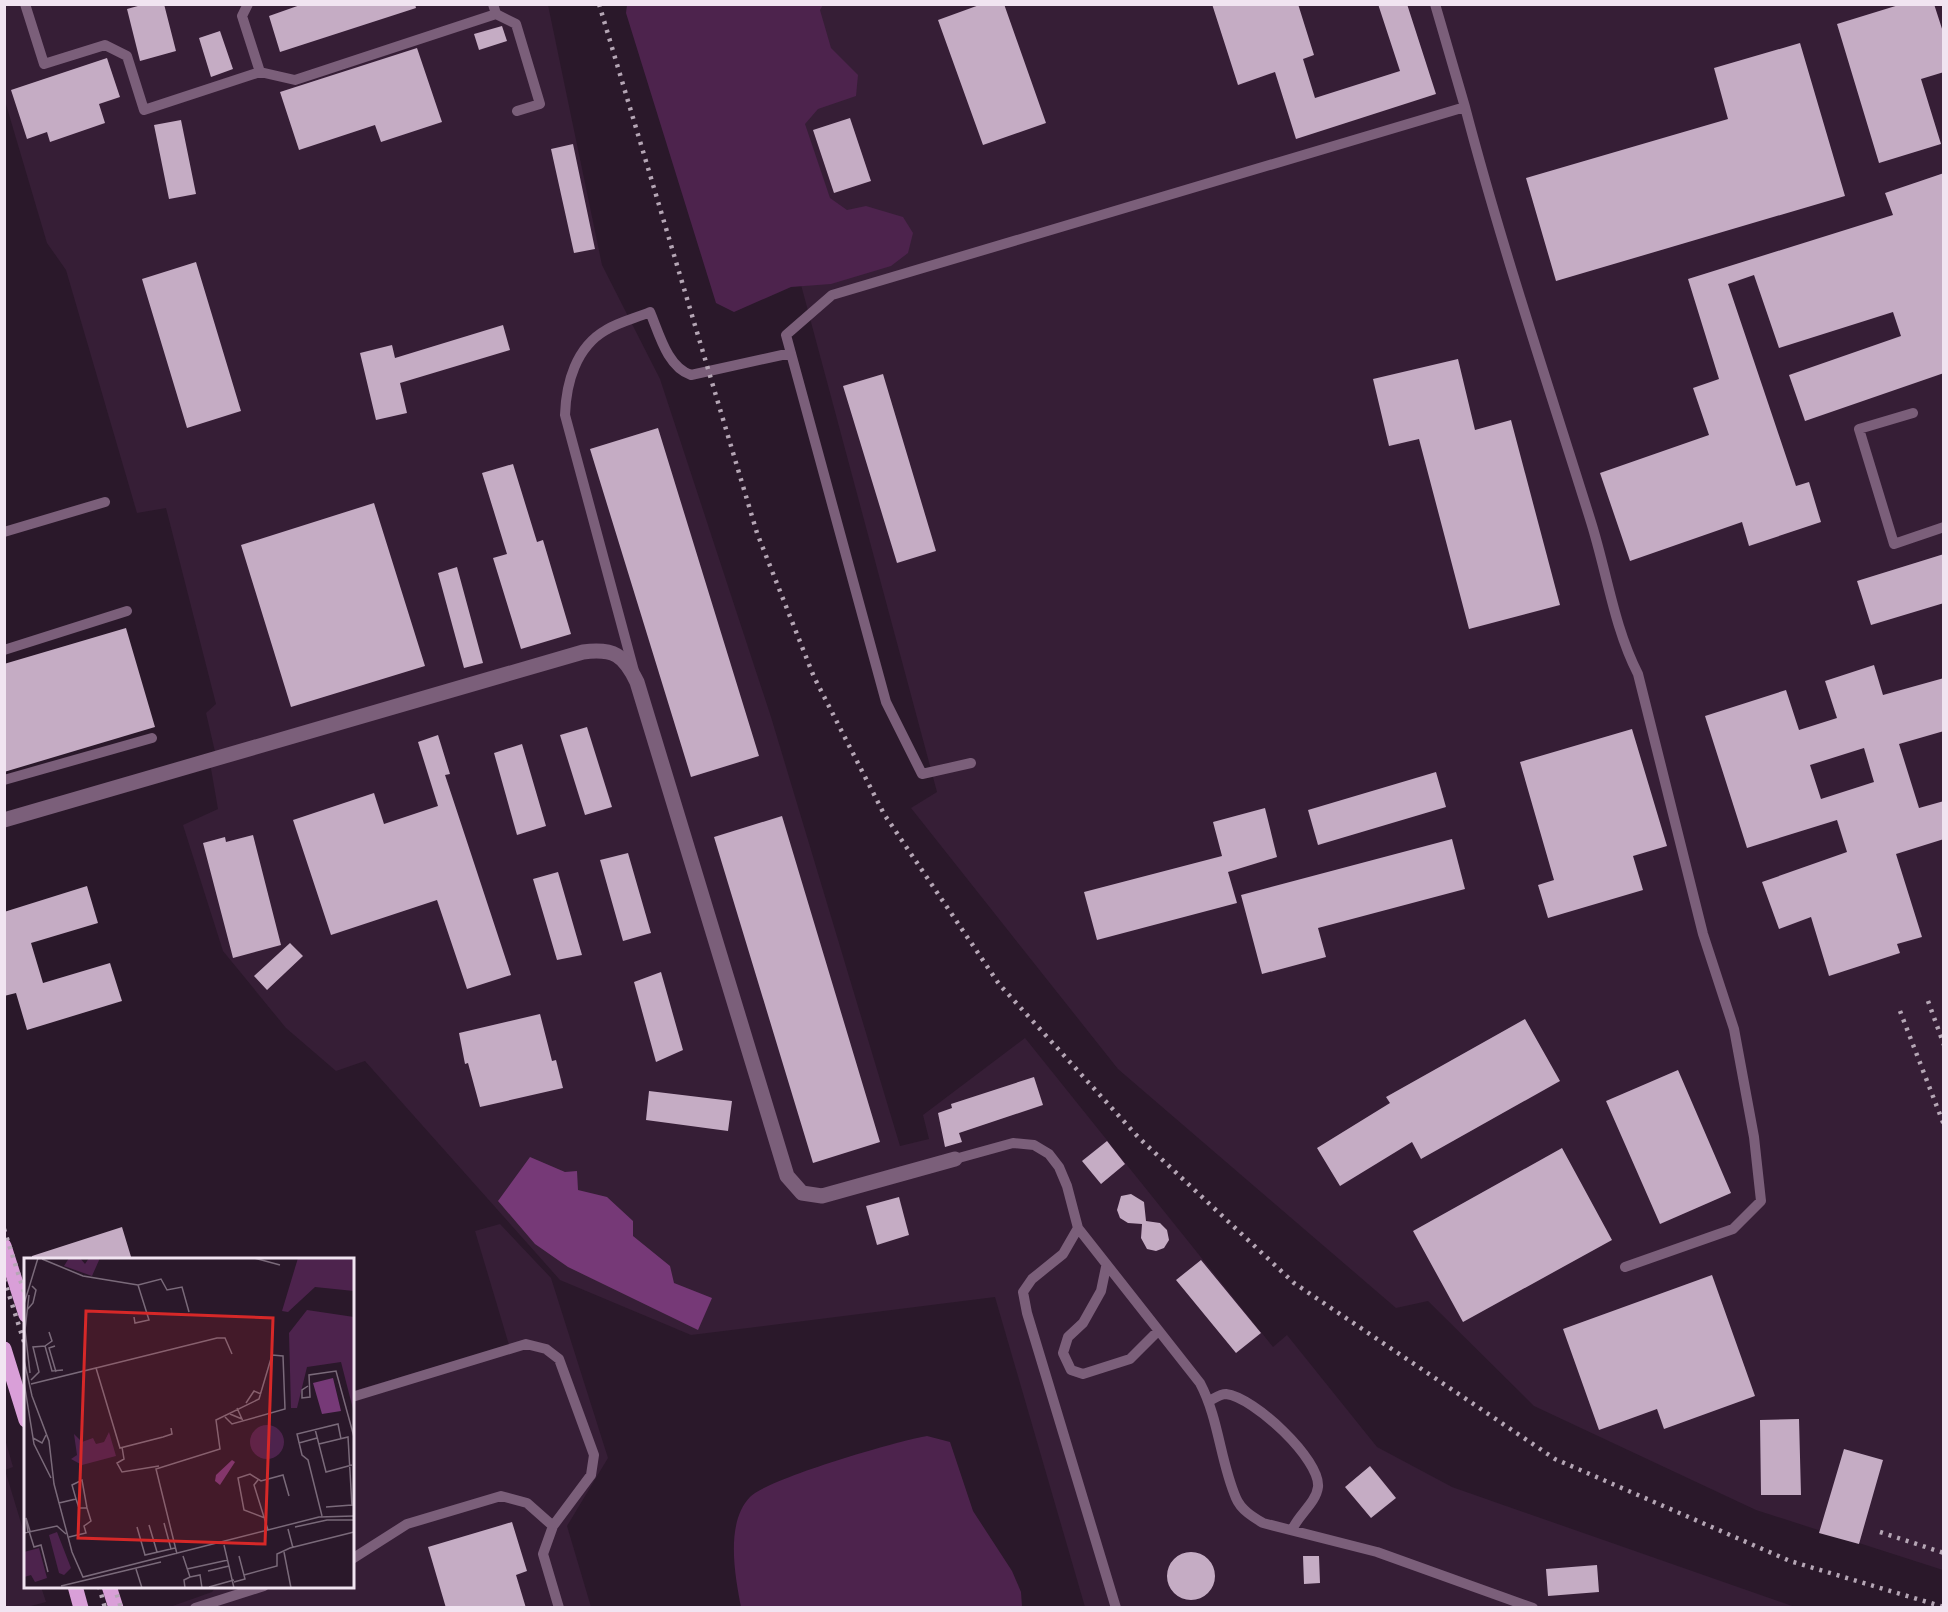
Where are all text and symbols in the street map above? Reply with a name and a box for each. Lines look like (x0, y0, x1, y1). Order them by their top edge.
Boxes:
inset map (24, 1258, 354, 1588)

